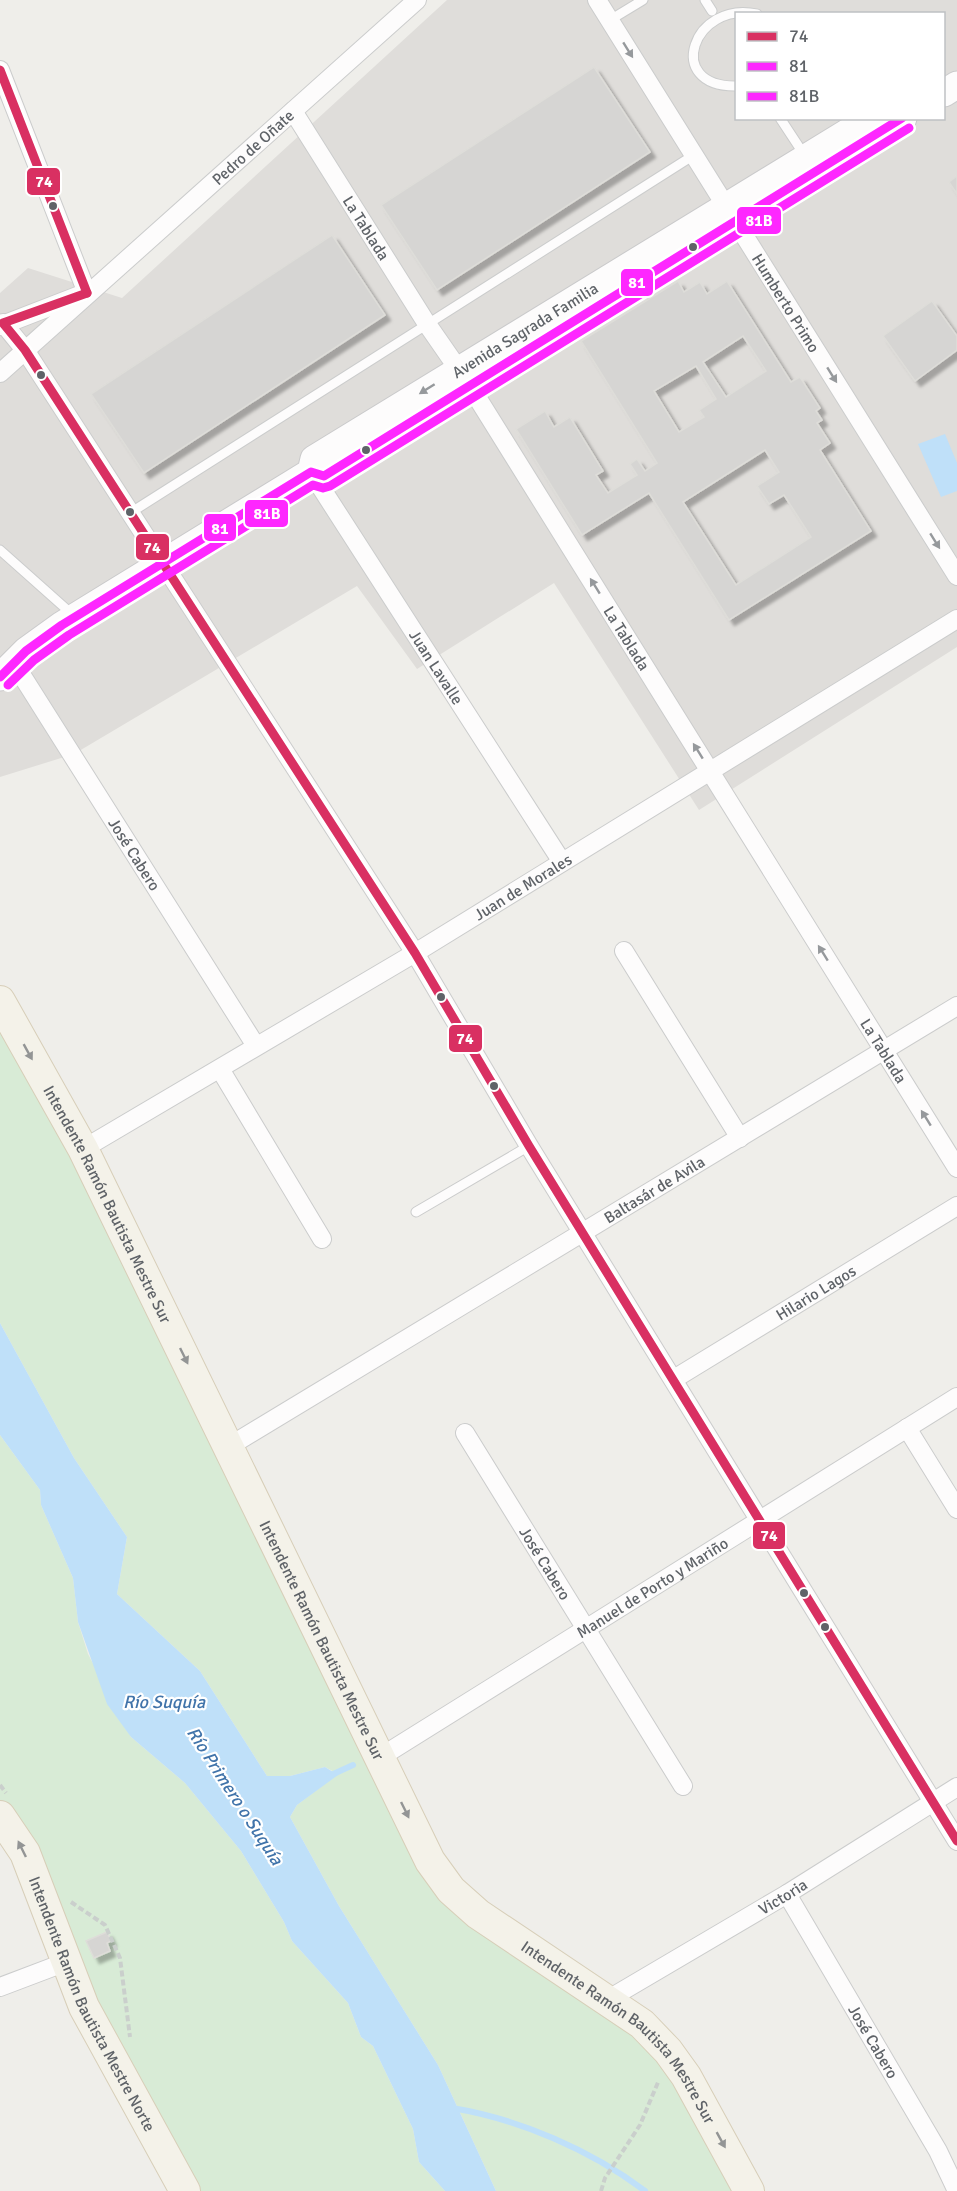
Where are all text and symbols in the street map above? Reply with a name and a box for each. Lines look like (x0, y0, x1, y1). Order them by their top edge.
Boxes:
legend (735, 12, 945, 120)
text: 74 (789, 25, 809, 47)
one-way arrow (623, 42, 634, 58)
text: 81 (789, 55, 808, 77)
text: 81B (789, 85, 819, 107)
street label: Pedro de Oñate (208, 106, 299, 190)
line badge: 74 (26, 167, 61, 196)
text: 74 (35, 172, 53, 192)
street label: La Tablada (338, 192, 393, 264)
unlabelled marker (47, 200, 59, 212)
line badge: 81B (736, 206, 782, 235)
text: 81B (745, 211, 773, 231)
unlabelled marker (687, 241, 699, 253)
street label: Humberto Primo (747, 250, 824, 356)
line badge: 81 (620, 268, 654, 297)
text: 81 (628, 273, 646, 293)
street label: Avenida Sagrada Familia (449, 279, 602, 383)
one-way arrow (827, 367, 838, 383)
unlabelled marker (35, 369, 47, 381)
one-way arrow (419, 383, 435, 394)
unlabelled marker (360, 444, 372, 456)
line badge: 81B (244, 499, 289, 528)
text: 81B (253, 504, 281, 524)
unlabelled marker (124, 506, 136, 518)
line badge: 81 (203, 513, 237, 542)
text: 81 (211, 519, 229, 539)
line badge: 74 (135, 533, 170, 561)
one-way arrow (930, 533, 941, 549)
text: 74 (143, 538, 161, 558)
one-way arrow (589, 578, 600, 594)
street label: La Tablada (598, 602, 654, 675)
street label: Juan Lavalle (404, 627, 467, 709)
one-way arrow (692, 743, 703, 759)
street label: José Cabero (103, 815, 164, 895)
street label: Juan de Morales (471, 850, 576, 925)
one-way arrow (817, 945, 828, 961)
unlabelled marker (435, 991, 447, 1003)
street label: La Tablada (855, 1015, 911, 1087)
line badge: 74 (448, 1024, 483, 1053)
text: 74 (456, 1029, 474, 1049)
one-way arrow (23, 1044, 34, 1060)
unlabelled marker (488, 1080, 500, 1092)
street label: Intendente Ramón Bautista Mestre Sur (38, 1082, 175, 1327)
one-way arrow (920, 1110, 931, 1126)
street label: Baltasár de Avila (601, 1152, 709, 1228)
street label: Hilario Lagos (772, 1261, 860, 1325)
one-way arrow (179, 1348, 189, 1365)
street label: Intendente Ramón Bautista Mestre Sur (255, 1517, 388, 1764)
line badge: 74 (752, 1521, 786, 1550)
street label: José Cabero (514, 1524, 575, 1604)
text: 74 (760, 1526, 778, 1546)
street label: Manuel de Porto y Mariño (573, 1533, 732, 1643)
unlabelled marker (798, 1587, 810, 1599)
unlabelled marker (819, 1621, 831, 1633)
water label: Río Suquía (123, 1691, 206, 1713)
water label: Río Primero o Suquía (182, 1723, 288, 1870)
one-way arrow (400, 1801, 410, 1819)
one-way arrow (18, 1840, 27, 1857)
street label: Intendente Ramón Bautista Mestre Norte (24, 1874, 159, 2135)
street label: Victoria (755, 1875, 811, 1920)
street label: Intendente Ramón Bautista Mestre Sur (517, 1937, 719, 2128)
street label: José Cabero (843, 2001, 902, 2082)
one-way arrow (716, 2132, 726, 2149)

